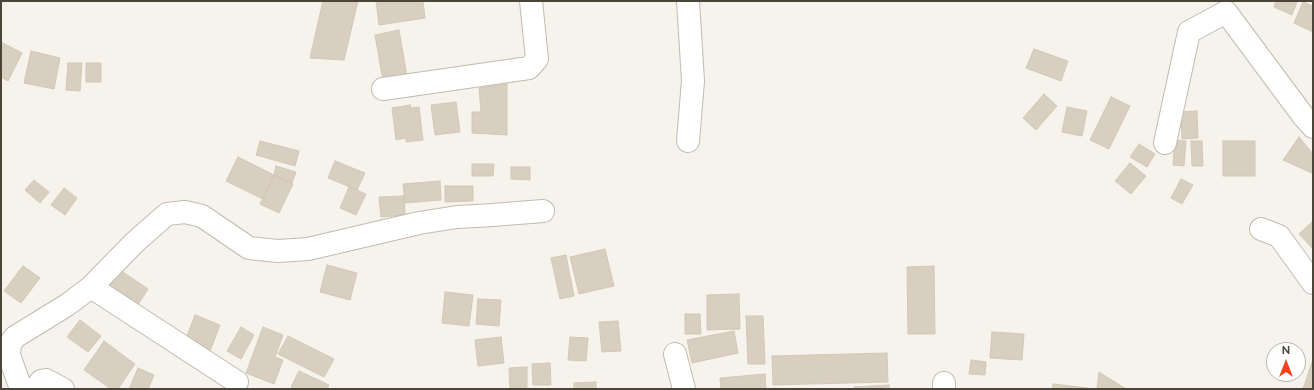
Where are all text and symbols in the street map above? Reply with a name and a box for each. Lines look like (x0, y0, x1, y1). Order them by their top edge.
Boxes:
north arrow (1266, 342, 1306, 382)
text: N (1282, 344, 1290, 357)

